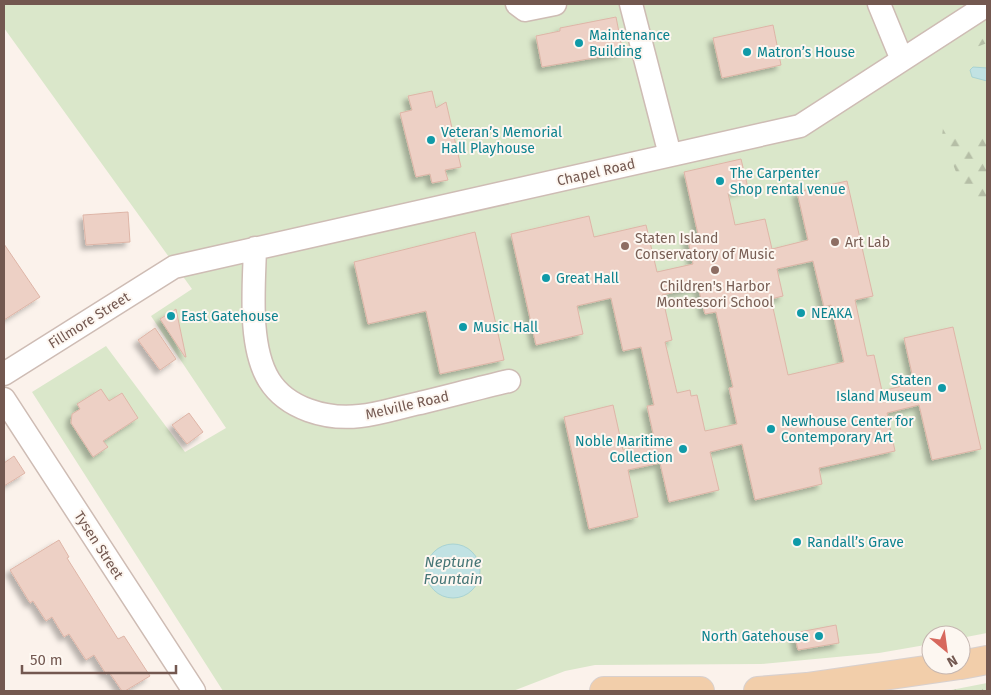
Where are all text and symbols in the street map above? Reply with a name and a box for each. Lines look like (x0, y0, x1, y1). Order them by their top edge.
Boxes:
place label: Maintenance Building (589, 27, 670, 60)
marker: Maintenance Building (573, 37, 585, 49)
place label: Matron’s House (757, 44, 855, 61)
marker: Matron’s House (741, 46, 753, 58)
place label: Veteran’s Memorial Hall Playhouse (441, 124, 562, 157)
marker: Veteran’s Memorial Hall Playhouse (425, 134, 437, 146)
street label: Chapel Road (555, 155, 637, 190)
place label: The Carpenter Shop rental venue (730, 165, 846, 198)
marker: The Carpenter Shop rental venue (714, 175, 726, 187)
place label: Staten Island Conservatory of Music (635, 230, 775, 263)
place label: Art Lab (845, 234, 890, 251)
marker: Art Lab (829, 236, 841, 248)
marker: Staten Island Conservatory of Music (619, 240, 631, 252)
marker: Children's Harbor Montessori School (709, 264, 721, 276)
place label: Great Hall (556, 270, 619, 287)
marker: Great Hall (540, 272, 552, 284)
place label: Children's Harbor Montessori School (657, 278, 773, 311)
street label: Fillmore Street (45, 288, 134, 352)
place label: NEAKA (811, 305, 852, 322)
marker: NEAKA (795, 307, 807, 319)
place label: East Gatehouse (181, 308, 279, 325)
marker: East Gatehouse (165, 310, 177, 322)
place label: Music Hall (473, 319, 538, 336)
marker: Music Hall (457, 321, 469, 333)
place label: Staten Island Museum (836, 372, 932, 405)
marker: Staten Island Museum (936, 382, 948, 394)
street label: Melville Road (364, 388, 450, 423)
place label: Newhouse Center for Contemporary Art (781, 413, 914, 446)
marker: Newhouse Center for Contemporary Art (765, 423, 777, 435)
place label: Noble Maritime Collection (575, 433, 673, 466)
marker: Noble Maritime Collection (677, 443, 689, 455)
street label: Tysen Street (70, 508, 127, 583)
place label: Randall’s Grave (807, 534, 904, 551)
marker: Randall’s Grave (791, 536, 803, 548)
water label: Neptune Fountain (423, 553, 483, 588)
north arrow (921, 625, 971, 675)
place label: North Gatehouse (701, 628, 809, 645)
marker: North Gatehouse (813, 630, 825, 642)
scale bar (22, 642, 176, 674)
text: 50 m (30, 651, 63, 669)
text: N (944, 651, 960, 671)

